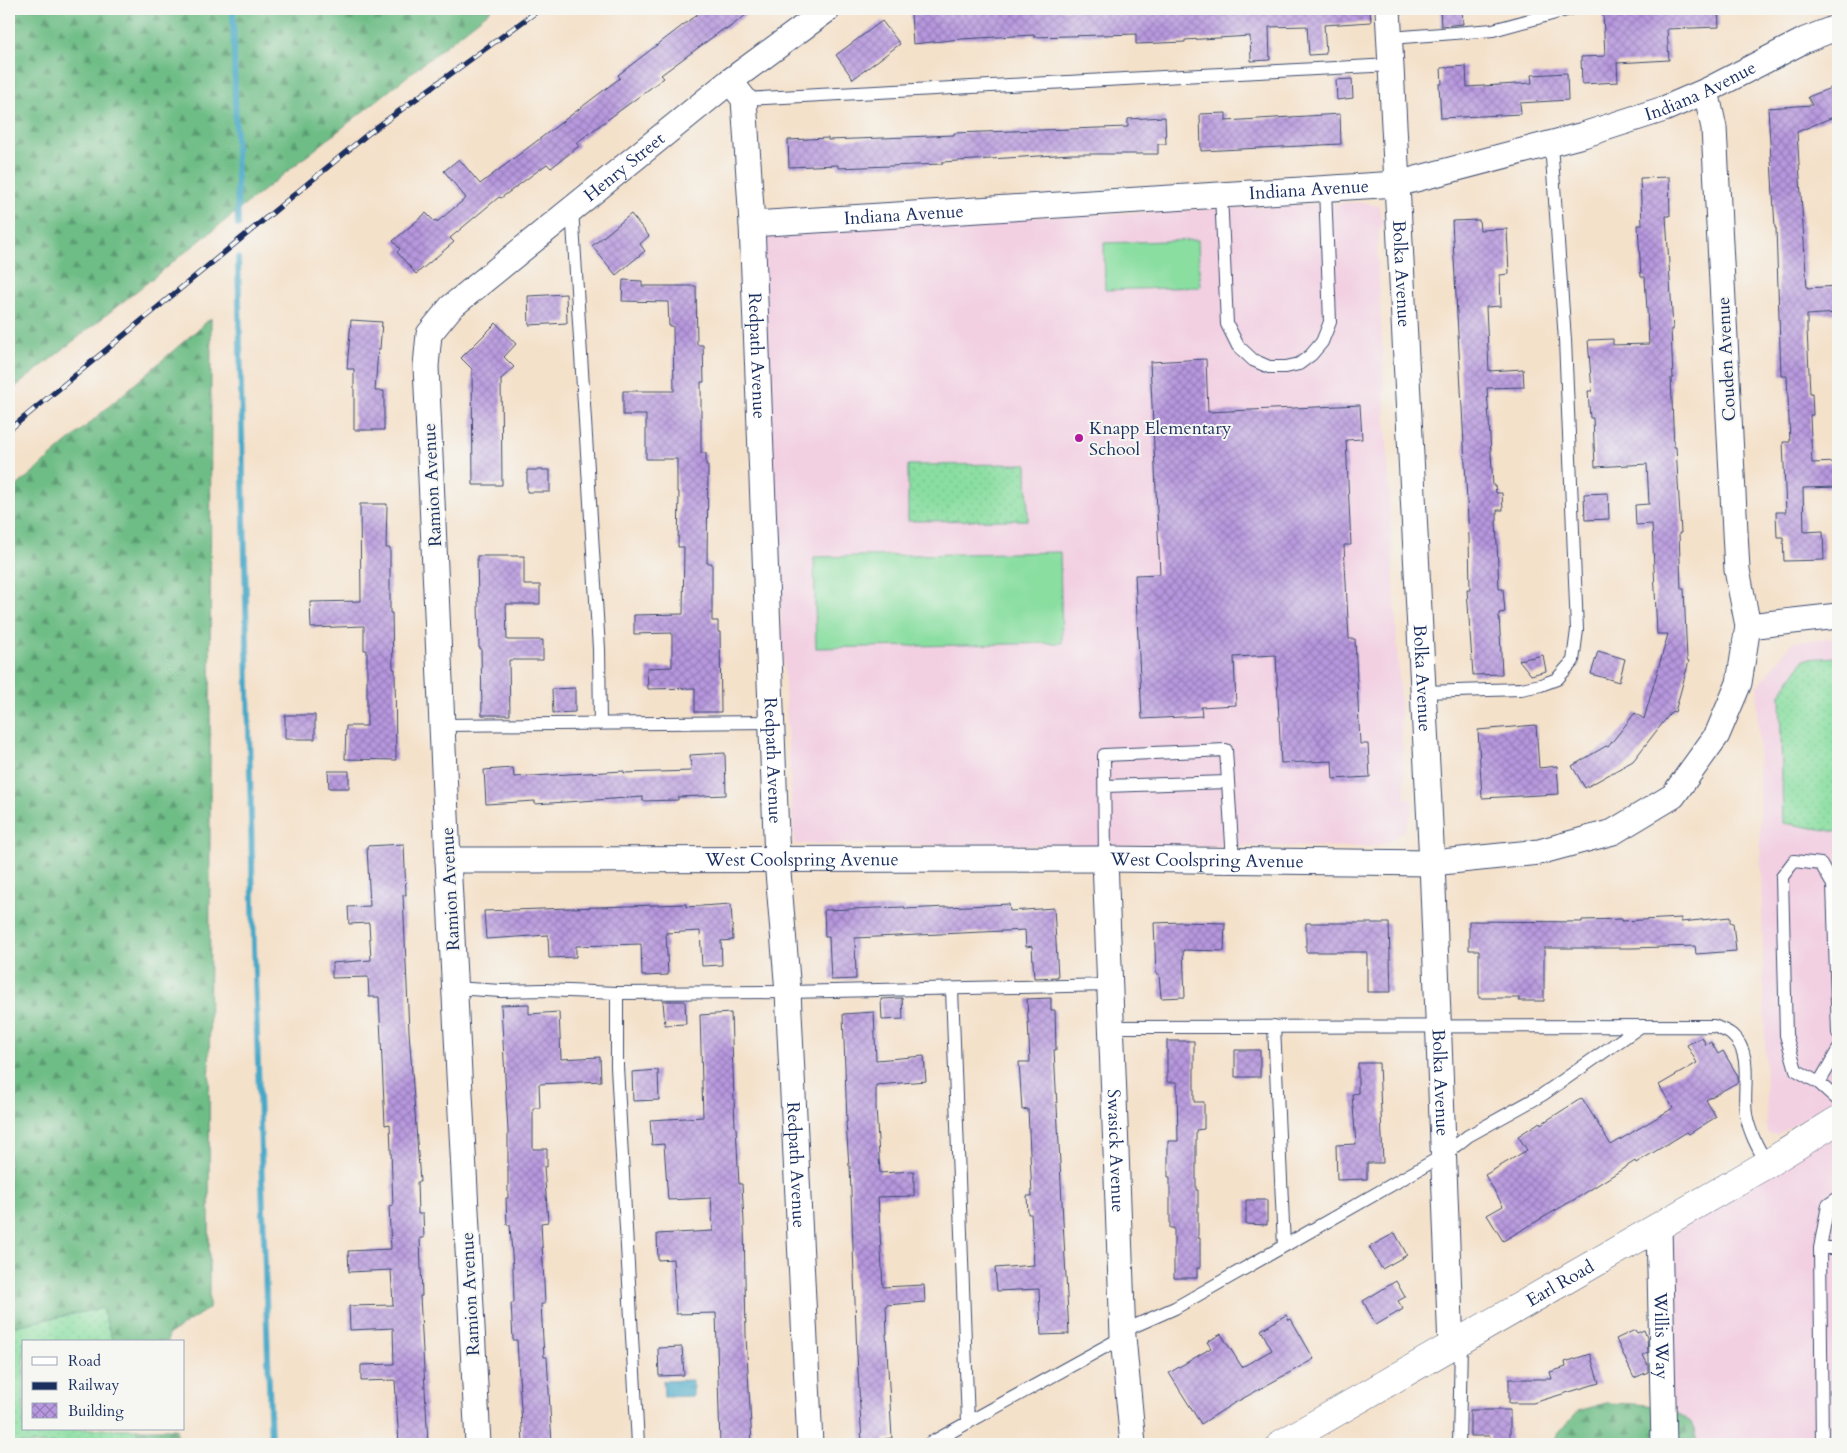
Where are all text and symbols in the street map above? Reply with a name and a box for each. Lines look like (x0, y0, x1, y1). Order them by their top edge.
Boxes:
street label: Indiana Avenue (1642, 55, 1761, 127)
street label: Henry Street (579, 126, 671, 208)
street label: Indiana Avenue (1248, 174, 1370, 206)
street label: Indiana Avenue (843, 199, 964, 231)
street label: Bolka Avenue (1386, 219, 1416, 328)
street label: Redpath Avenue (742, 292, 772, 420)
street label: Couden Avenue (1711, 296, 1742, 422)
place label: Knapp Elementary School (1089, 416, 1232, 462)
street label: Ramion Avenue (417, 423, 448, 547)
marker: Knapp Elementary School (1073, 432, 1085, 444)
street label: Bolka Avenue (1407, 624, 1437, 732)
street label: Redpath Avenue (758, 697, 788, 824)
street label: Ramion Avenue (435, 827, 466, 951)
street label: West Coolspring Avenue (704, 847, 899, 873)
street label: West Coolspring Avenue (1109, 847, 1304, 874)
street label: Bolka Avenue (1426, 1029, 1455, 1137)
street label: Swasick Avenue (1101, 1089, 1130, 1213)
street label: Redpath Avenue (780, 1101, 811, 1229)
street label: Ramion Avenue (455, 1232, 486, 1356)
street label: Earl Road (1522, 1254, 1599, 1313)
street label: Willis Way (1647, 1291, 1675, 1380)
legend (22, 1340, 185, 1430)
text: Road (68, 1351, 101, 1371)
text: Railway (68, 1375, 119, 1395)
text: Building (68, 1401, 124, 1421)

